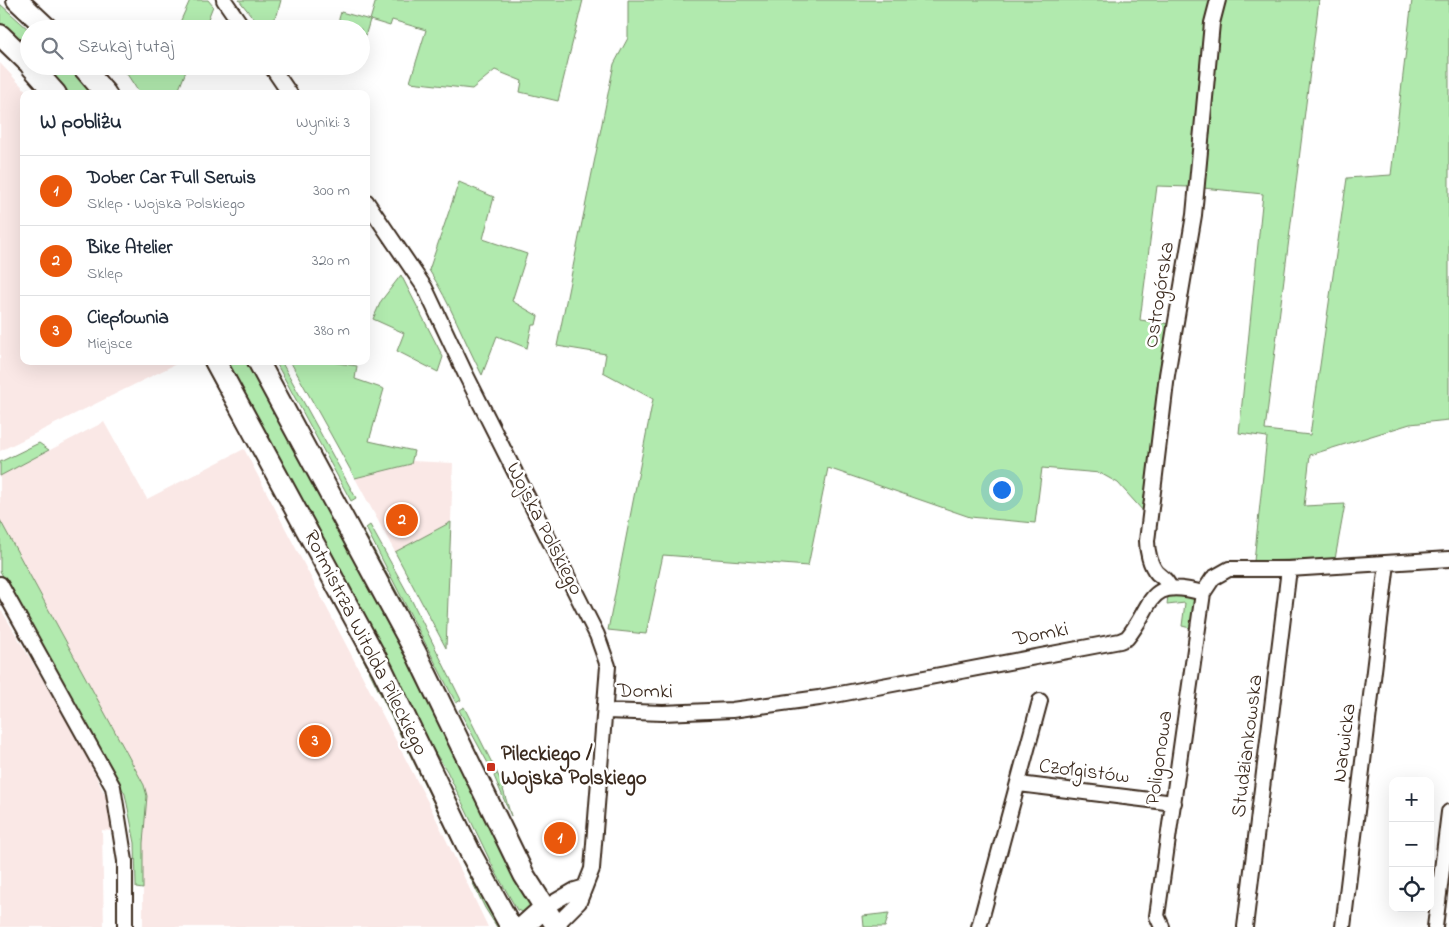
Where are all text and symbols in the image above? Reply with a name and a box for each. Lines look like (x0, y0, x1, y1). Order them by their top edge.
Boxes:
search box (20, 20, 370, 75)
icon: search (38, 34, 66, 62)
text: Szukaj tutaj (78, 34, 174, 61)
text: W pobliżu (40, 108, 122, 138)
text: Wyniki: 3 (296, 111, 350, 135)
text: Dober Car Full Serwis (87, 165, 256, 192)
text: 1 (53, 179, 59, 203)
text: 300 m (313, 179, 350, 203)
text: Sklep · Wojska Polskiego (87, 192, 245, 216)
text: Bike Atelier (87, 235, 172, 262)
street label: Ostrogórska (1137, 240, 1185, 351)
text: 2 (52, 249, 60, 273)
text: 320 m (312, 249, 350, 273)
text: Sklep (87, 262, 123, 286)
text: Ciepłownia (87, 305, 169, 332)
text: 3 (53, 319, 59, 343)
text: 380 m (314, 319, 350, 343)
text: Miejsce (87, 332, 132, 356)
street label: Wojska Polskiego (496, 457, 590, 602)
your location (989, 477, 1015, 503)
pin: 2 (386, 501, 418, 539)
street label: Rotmistrza Witolda Pileckiego (293, 525, 435, 762)
street label: Domki (1010, 615, 1071, 655)
street label: Studziankowska (1224, 673, 1272, 819)
street label: Domki (616, 676, 673, 707)
street label: Narwicka (1325, 702, 1365, 784)
street label: Poligonowa (1139, 709, 1183, 808)
pin: 3 (299, 722, 331, 760)
place label: Pileckiego / Wojska Polskiego (501, 740, 647, 796)
street label: Czołgistów (1037, 752, 1131, 794)
marker: Pileckiego / Wojska Polskiego (485, 761, 497, 773)
map controls (1389, 777, 1434, 912)
button: + (1389, 777, 1434, 822)
pin: 1 (544, 819, 576, 857)
button: − (1389, 822, 1434, 867)
button: locate (1389, 867, 1434, 912)

